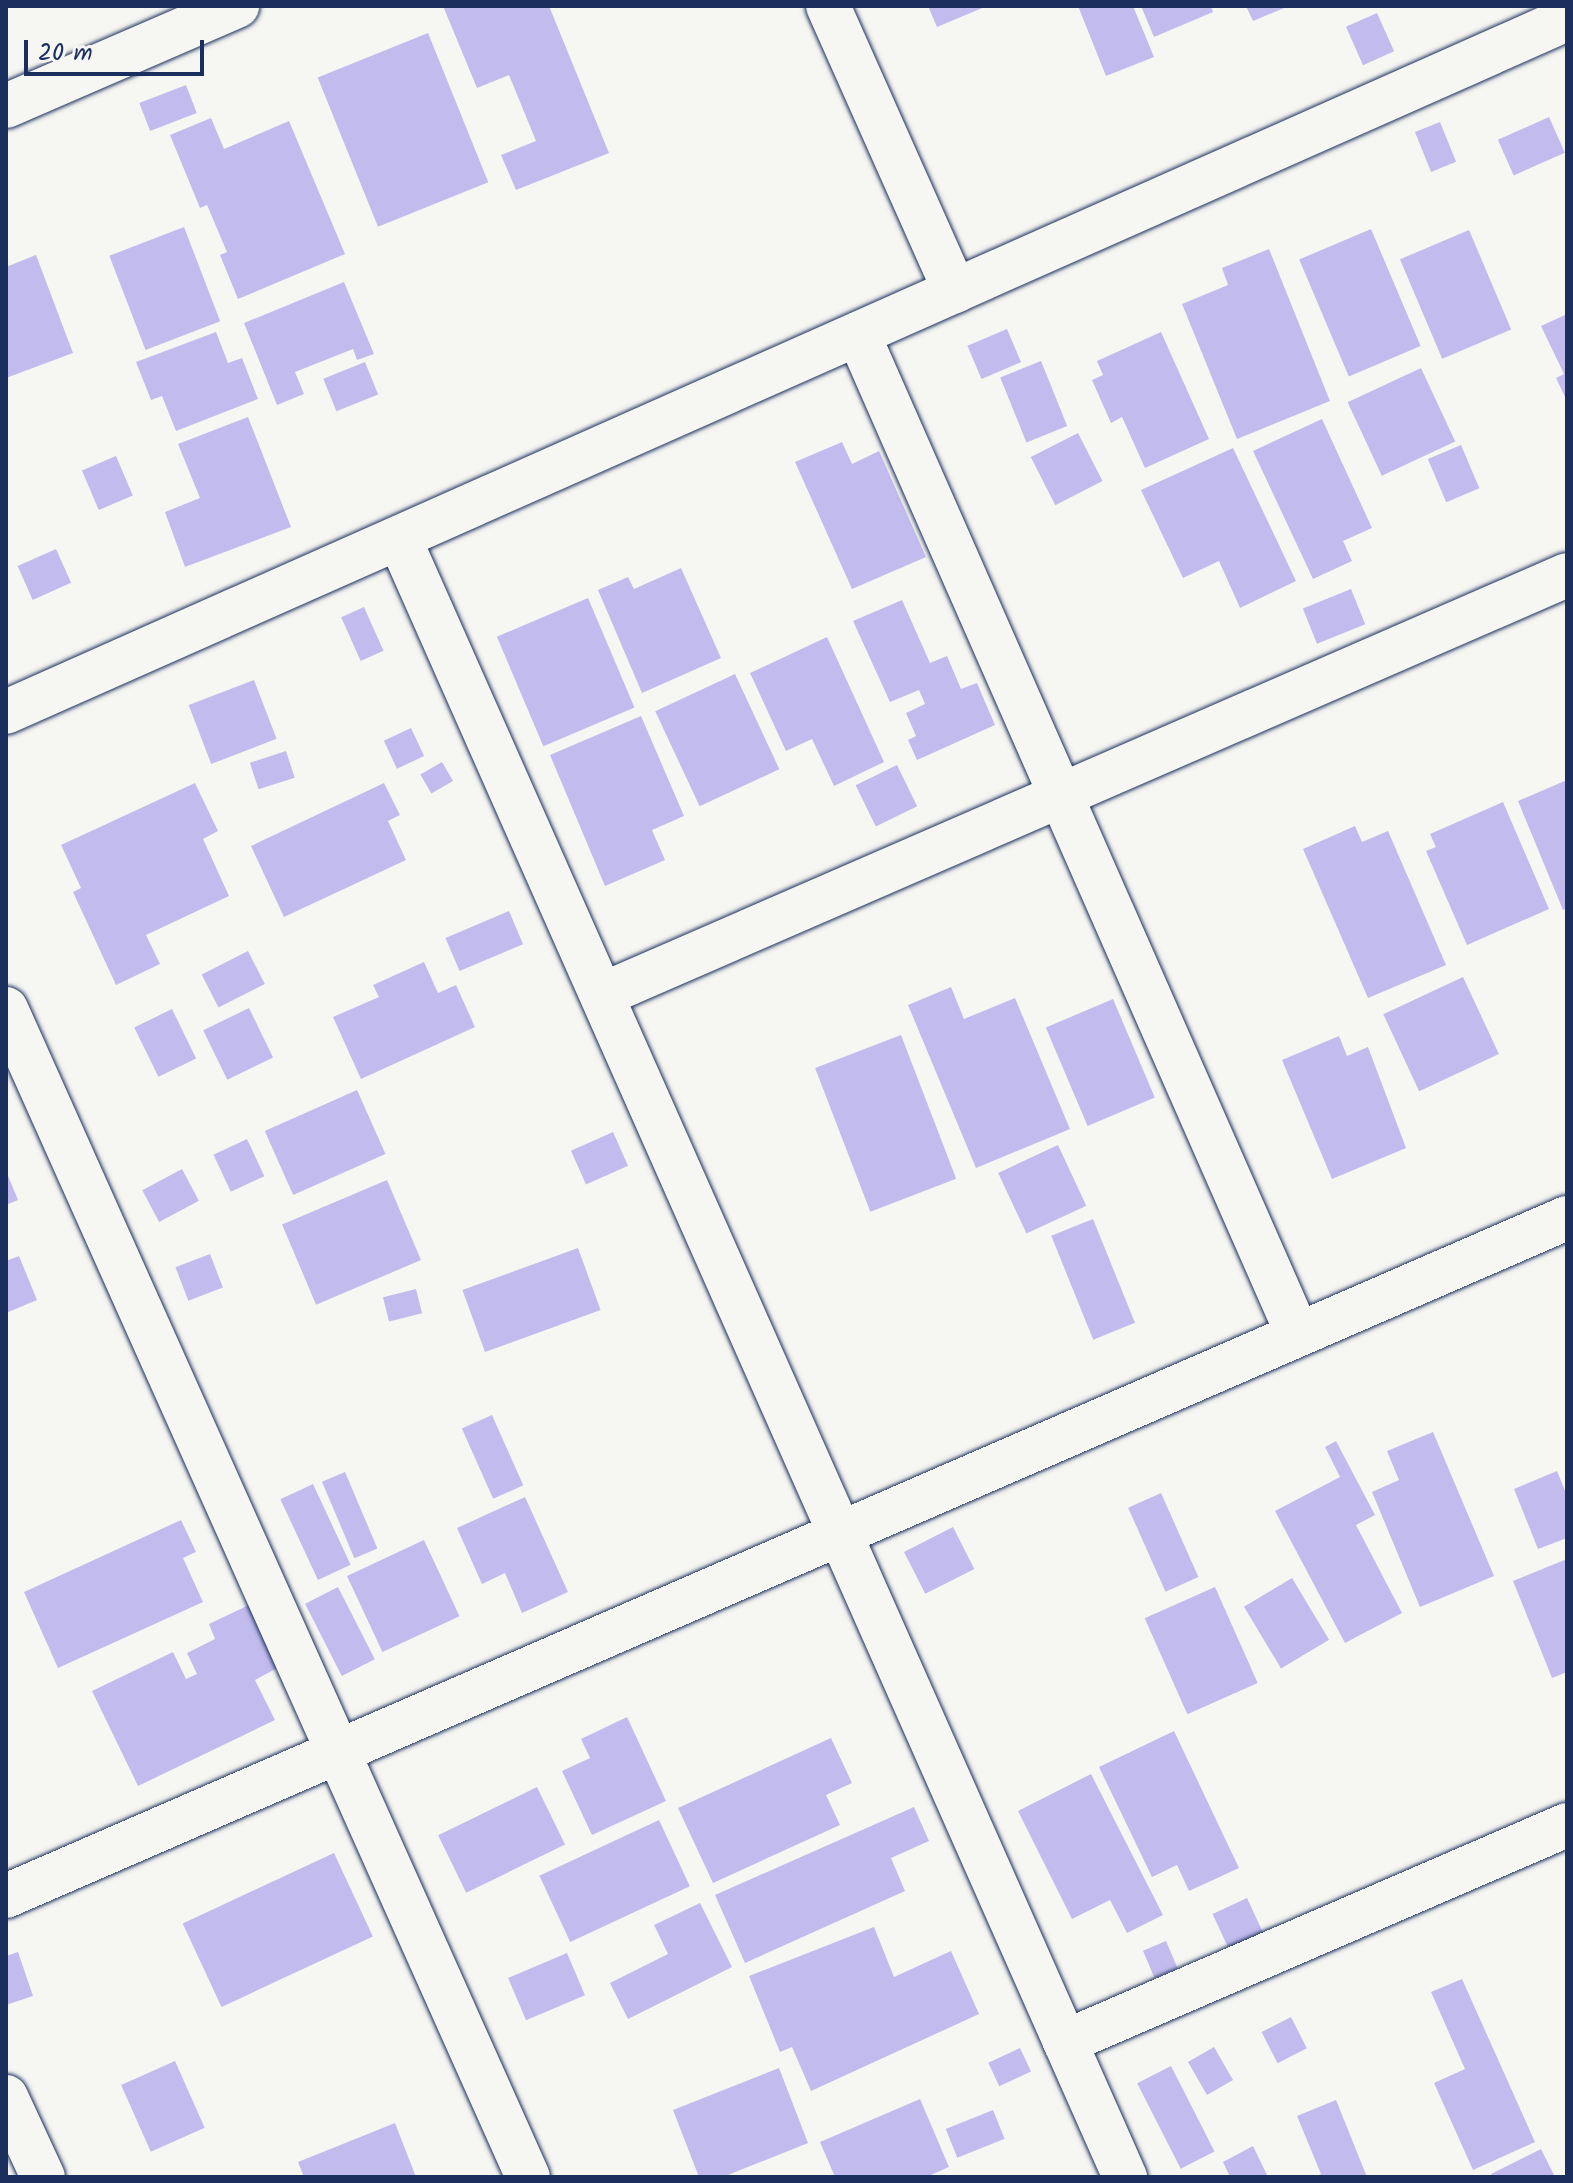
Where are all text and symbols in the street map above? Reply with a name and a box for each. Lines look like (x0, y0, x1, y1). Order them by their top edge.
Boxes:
scale bar (28, 24, 208, 74)
text: 20 m (38, 34, 93, 73)

